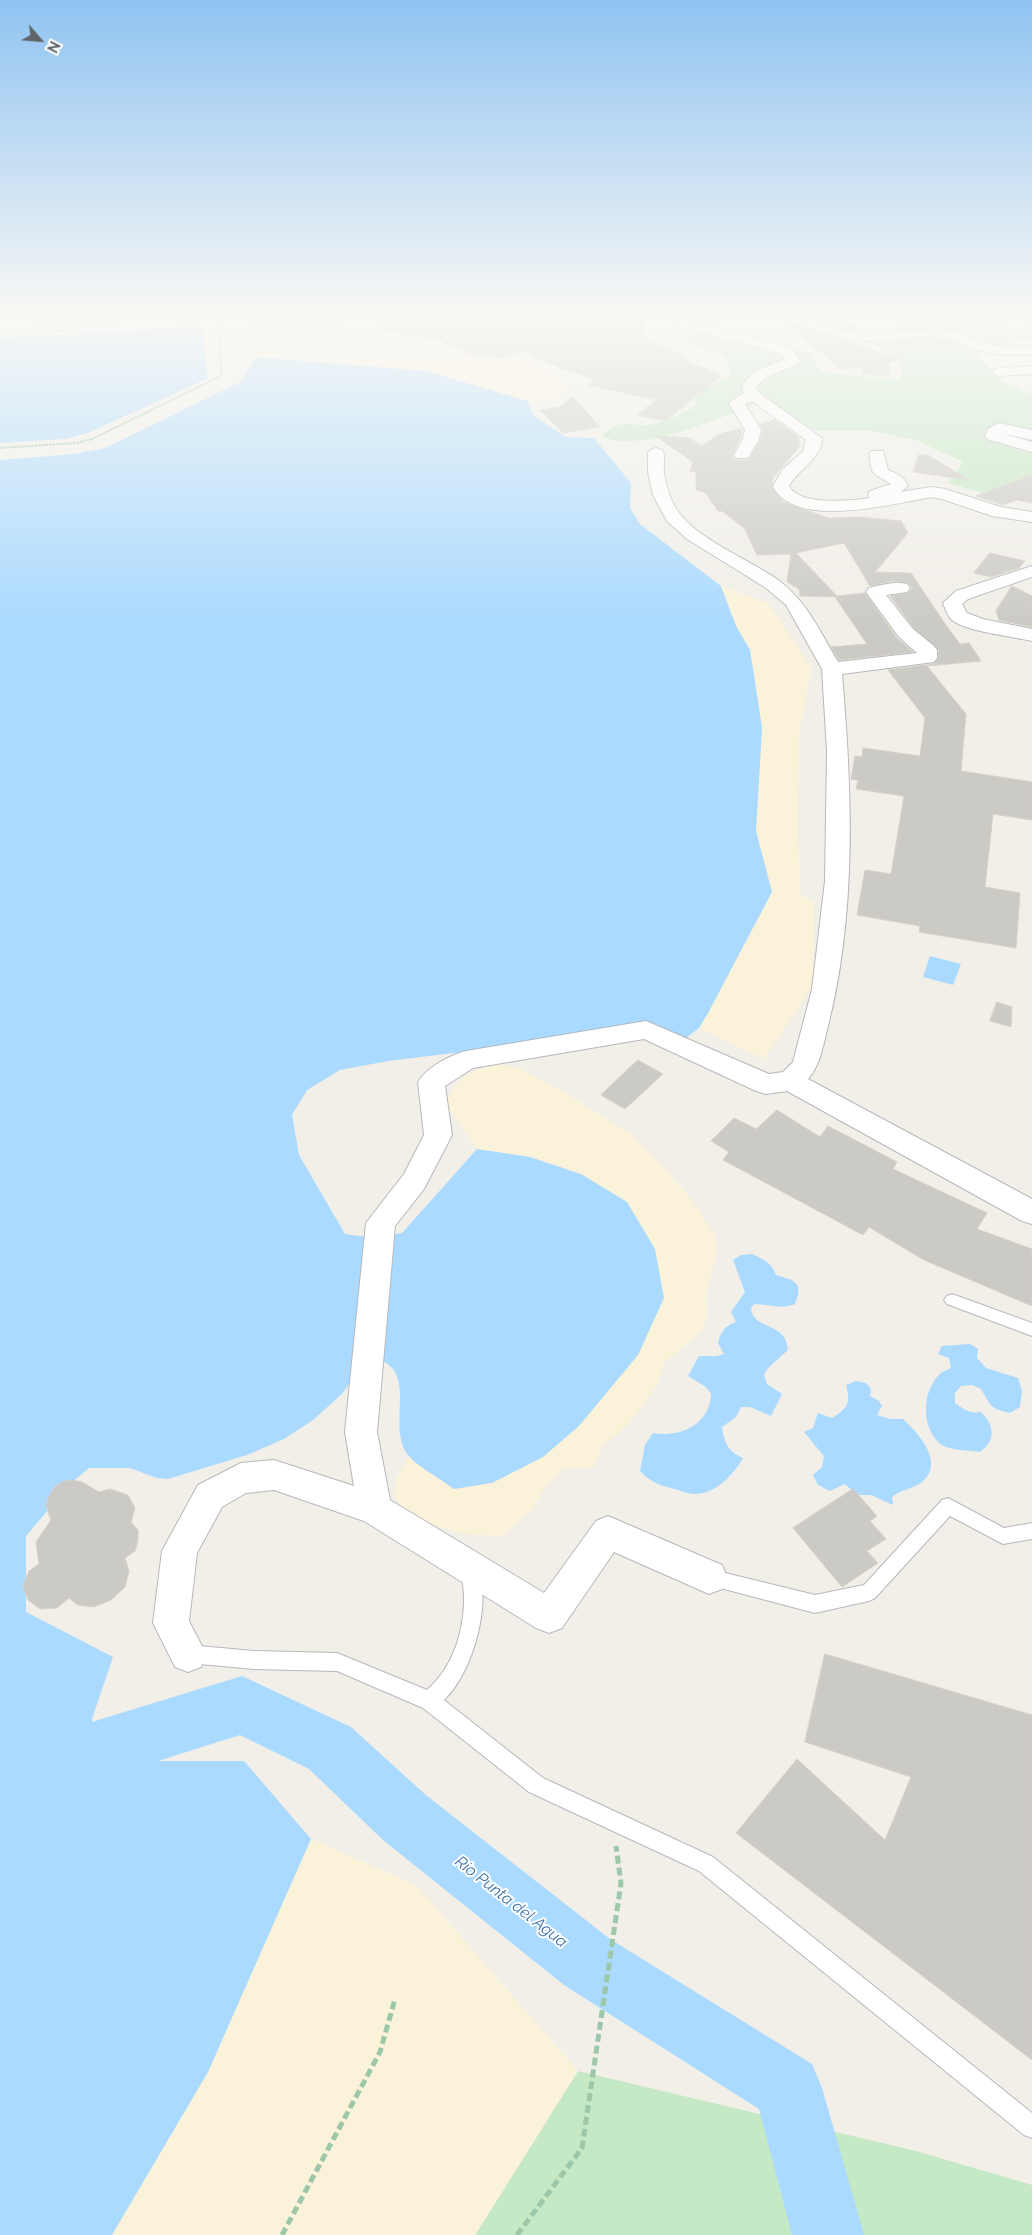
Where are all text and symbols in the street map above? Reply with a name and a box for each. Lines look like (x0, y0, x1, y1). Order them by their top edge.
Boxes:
north arrow (15, 15, 65, 65)
text: N (44, 38, 63, 55)
water label: Río Punta del Agua (451, 1852, 571, 1952)

